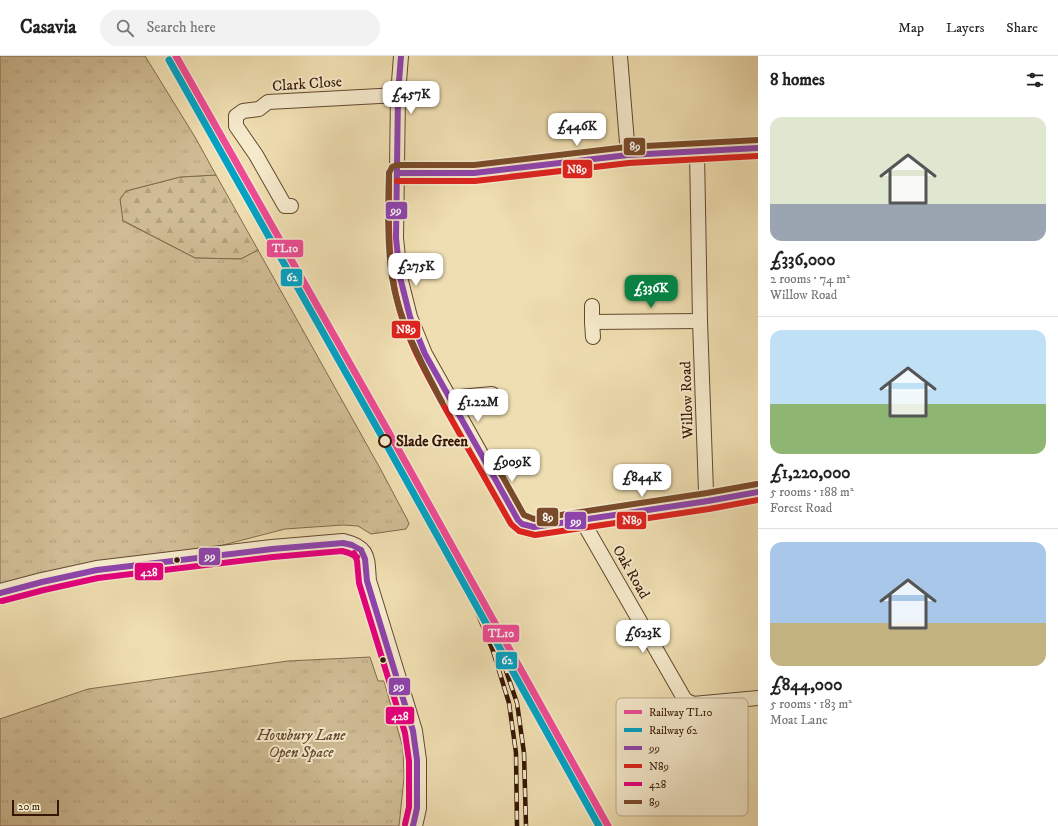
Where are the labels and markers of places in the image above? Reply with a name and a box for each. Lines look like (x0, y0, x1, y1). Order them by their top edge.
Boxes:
pin: £457K (383, 81, 439, 115)
pin: £446K (549, 113, 605, 147)
pin: £275K (388, 253, 444, 287)
pin: £336K (623, 275, 679, 309)
pin: £1.22M (445, 389, 511, 423)
place label: Slade Green (396, 432, 468, 451)
marker: Slade Green (378, 434, 392, 448)
pin: £909K (484, 449, 540, 483)
pin: £844K (614, 464, 670, 498)
unlabelled marker (172, 555, 182, 565)
pin: £623K (615, 620, 671, 654)
unlabelled marker (378, 655, 388, 665)

